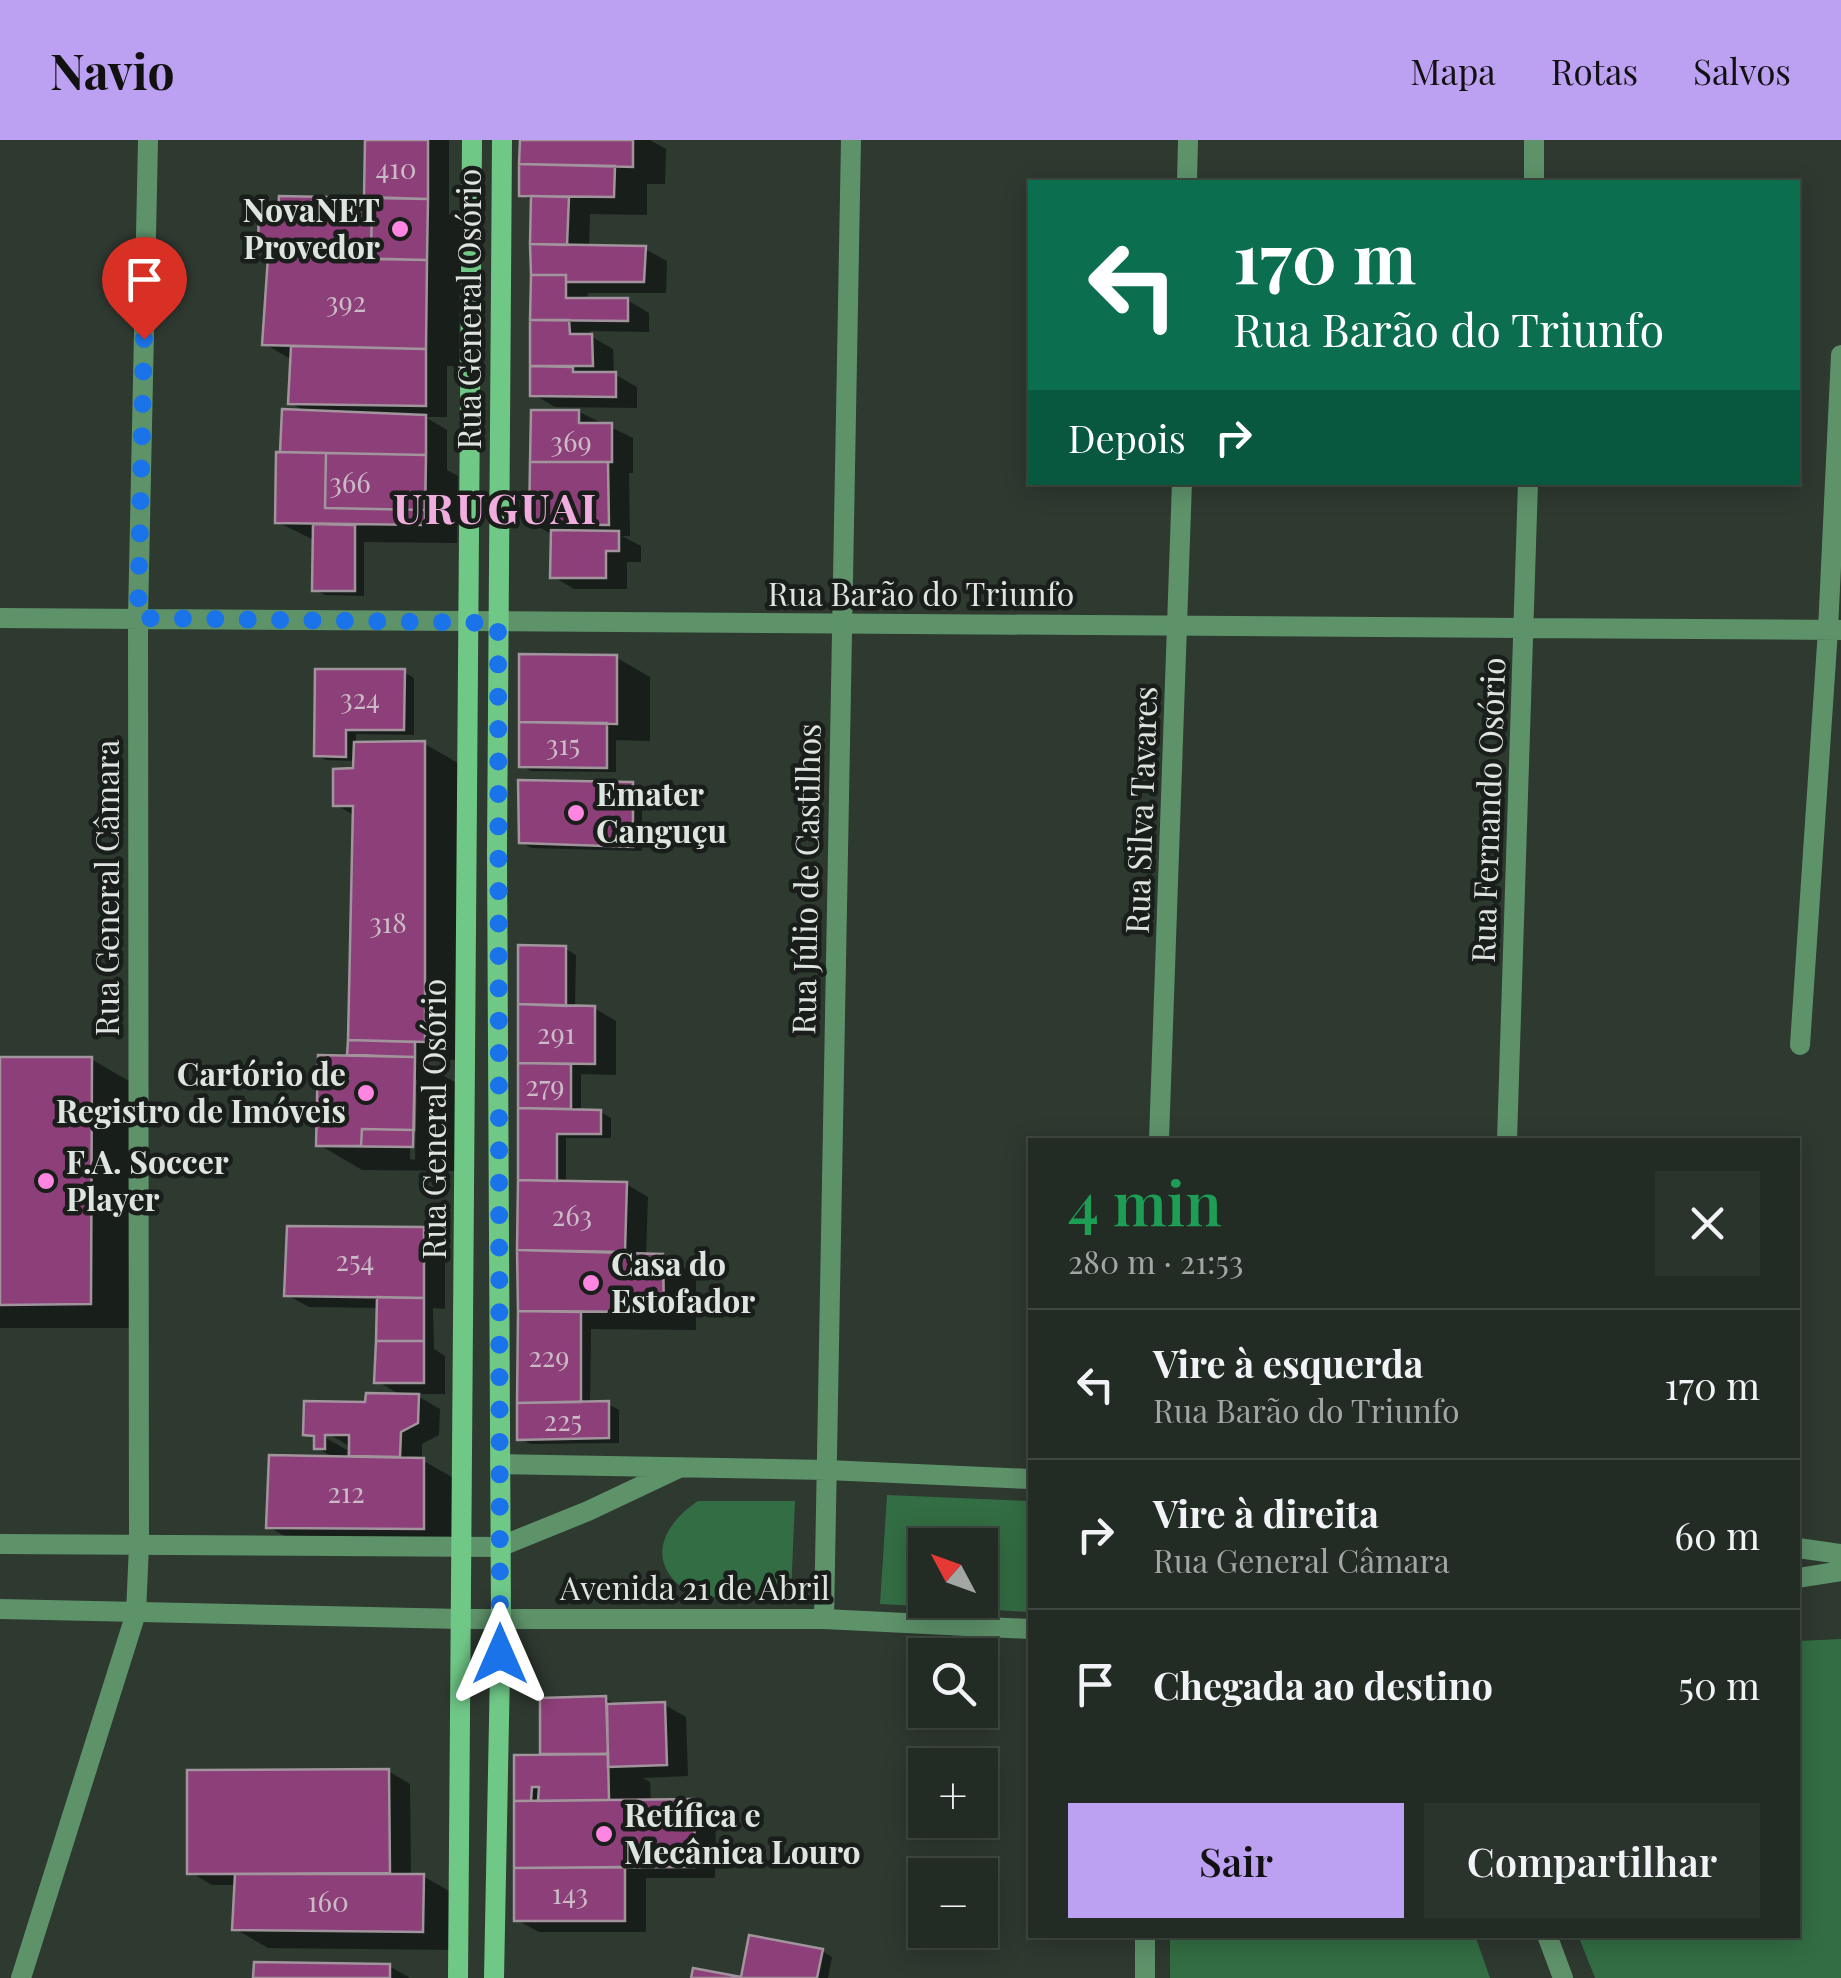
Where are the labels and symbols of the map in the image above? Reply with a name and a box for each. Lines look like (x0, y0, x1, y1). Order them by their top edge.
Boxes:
house number: 410 (376, 149, 417, 186)
street label: Rua General Osório (446, 169, 489, 449)
place label: NovaNET Provedor (243, 187, 380, 267)
marker: NovaNET Provedor (389, 218, 411, 240)
pin (102, 237, 187, 340)
house number: 392 (326, 282, 366, 319)
house number: 369 (550, 422, 592, 459)
house number: 366 (329, 463, 371, 500)
district label: URUGUAI (393, 479, 599, 535)
street label: Rua Barão do Triunfo (768, 571, 1074, 614)
street label: Rua Fernando Osório (1460, 656, 1513, 963)
house number: 324 (340, 679, 380, 716)
street label: Rua Silva Tavares (1114, 685, 1165, 934)
street label: Rua Júlio de Castilhos (780, 723, 829, 1035)
house number: 315 (546, 725, 580, 762)
street label: Rua General Câmara (84, 740, 127, 1036)
place label: Emater Canguçu (596, 771, 727, 851)
marker: Emater Canguçu (565, 802, 587, 824)
house number: 318 (369, 903, 407, 940)
street label: Rua General Osório (411, 979, 454, 1259)
house number: 291 (537, 1014, 575, 1051)
place label: Cartório de Registro de Imóveis (56, 1051, 346, 1131)
house number: 279 (525, 1066, 565, 1103)
marker: Cartório de Registro de Imóveis (355, 1082, 377, 1104)
place label: F.A. Soccer Player (66, 1139, 229, 1219)
marker: F.A. Soccer Player (35, 1170, 57, 1192)
house number: 263 (552, 1196, 592, 1233)
house number: 254 (336, 1241, 374, 1278)
place label: Casa do Estofador (611, 1241, 755, 1321)
marker: Casa do Estofador (580, 1272, 602, 1294)
house number: 229 (528, 1337, 570, 1374)
house number: 225 (544, 1401, 582, 1438)
house number: 212 (327, 1473, 365, 1510)
north arrow (908, 1528, 998, 1618)
street label: Avenida 21 de Abril (559, 1565, 830, 1608)
position arrow (448, 1602, 552, 1706)
place label: Retífica e Mecânica Louro (624, 1792, 861, 1872)
marker: Retífica e Mecânica Louro (593, 1823, 615, 1845)
house number: 143 (552, 1874, 588, 1911)
house number: 160 (307, 1882, 349, 1919)

